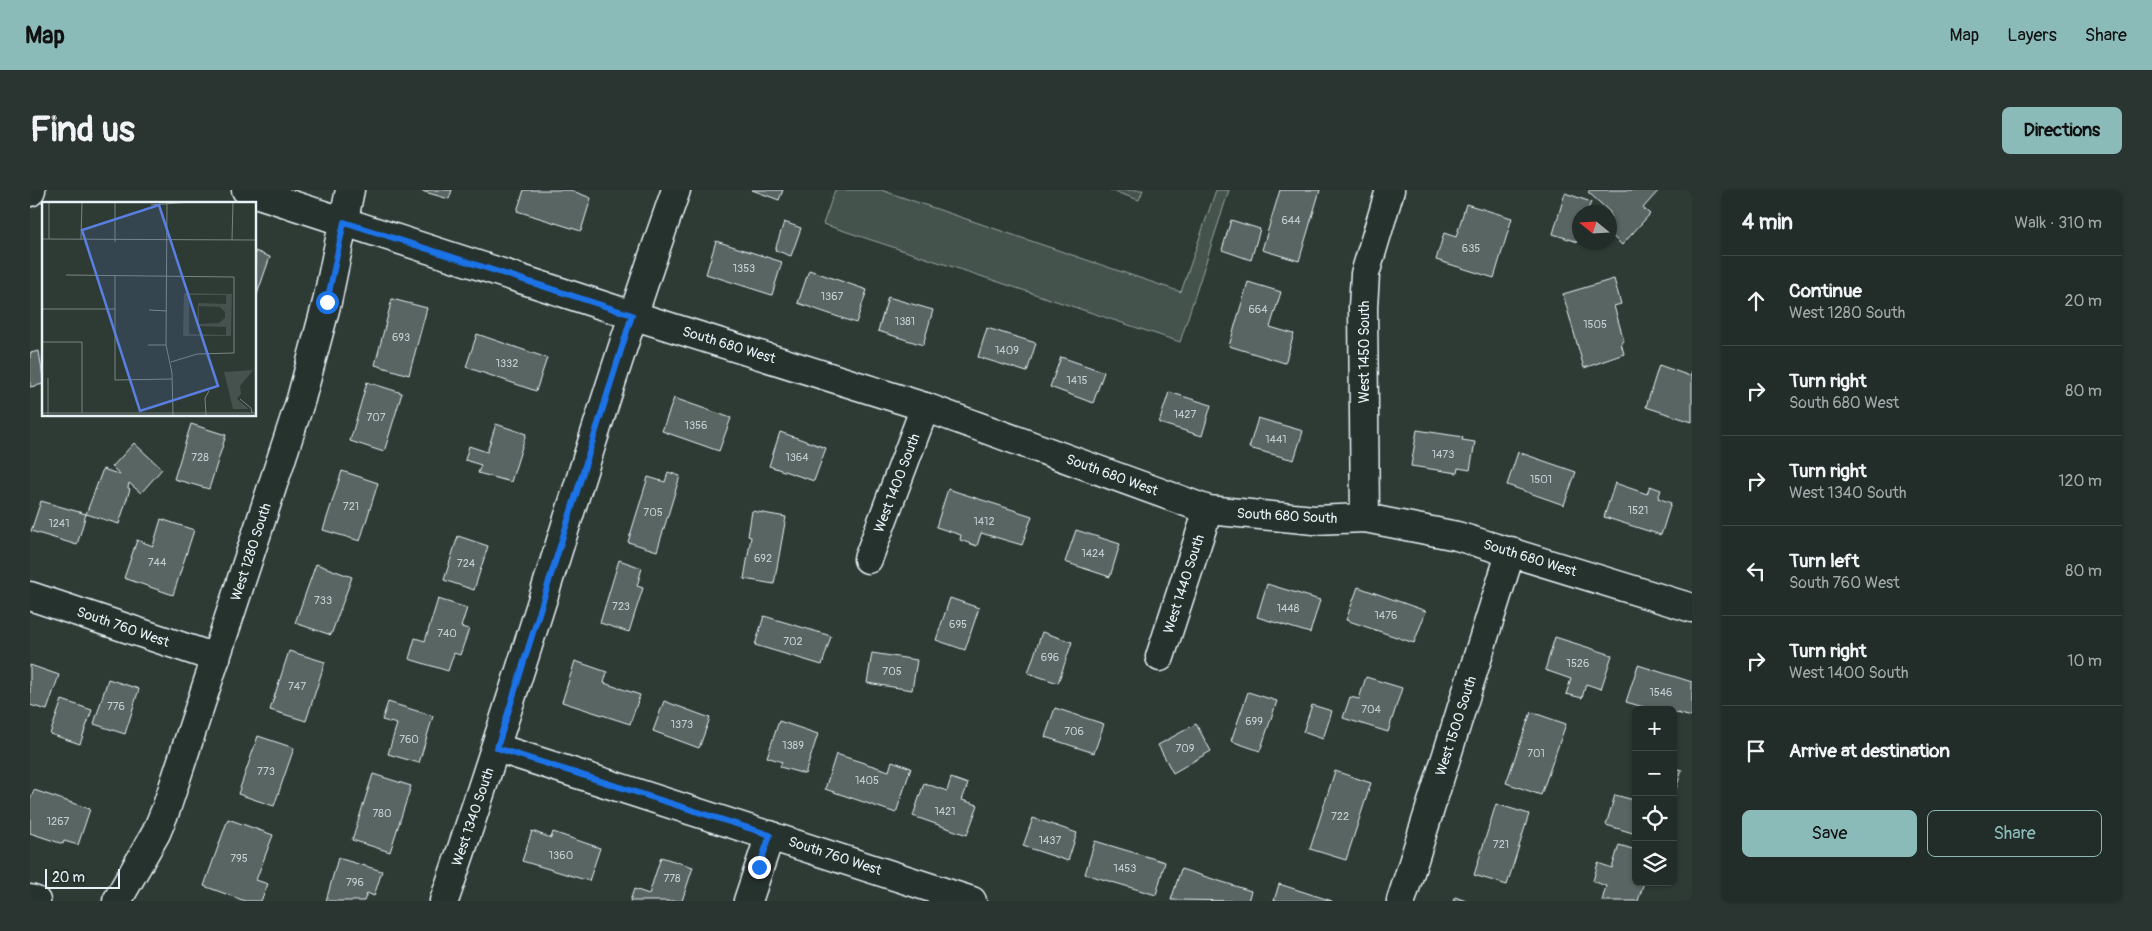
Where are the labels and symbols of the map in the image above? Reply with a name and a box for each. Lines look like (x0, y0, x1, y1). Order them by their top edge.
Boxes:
inset map (42, 202, 256, 416)
north arrow (1572, 205, 1617, 250)
house number: 644 (1281, 214, 1301, 227)
house number: 635 (1462, 242, 1480, 255)
house number: 1353 (733, 262, 755, 275)
house number: 1367 (821, 290, 843, 303)
route start (316, 291, 339, 314)
street label: West 1450 South (1356, 301, 1373, 403)
house number: 664 (1248, 303, 1268, 316)
house number: 1381 (895, 315, 915, 328)
house number: 1505 (1583, 318, 1607, 331)
street label: South 680 West (680, 323, 778, 367)
house number: 693 (392, 331, 410, 344)
house number: 1409 (995, 344, 1019, 357)
house number: 1332 (496, 357, 518, 370)
house number: 1415 (1067, 374, 1088, 387)
house number: 1427 (1174, 408, 1197, 421)
house number: 707 (366, 411, 386, 424)
house number: 1356 (685, 419, 707, 432)
street label: West 1400 South (870, 431, 924, 535)
house number: 1441 (1265, 433, 1287, 446)
house number: 1473 (1432, 448, 1454, 461)
house number: 728 (191, 451, 209, 464)
house number: 1364 (785, 451, 809, 464)
street label: South 680 West (1064, 451, 1161, 500)
house number: 1501 (1530, 473, 1552, 486)
house number: 721 (343, 500, 359, 513)
street label: West 1280 South (227, 501, 275, 603)
house number: 1521 (1628, 504, 1648, 517)
street label: South 680 South (1236, 505, 1338, 527)
house number: 705 (643, 506, 663, 519)
house number: 1412 (973, 515, 995, 528)
house number: 1241 (48, 517, 70, 530)
street label: West 1440 South (1160, 532, 1208, 636)
street label: South 680 West (1481, 536, 1579, 580)
house number: 1424 (1081, 547, 1105, 560)
house number: 692 (754, 552, 772, 565)
house number: 744 (148, 556, 167, 569)
house number: 724 (457, 557, 476, 570)
house number: 733 (314, 594, 332, 607)
house number: 723 (612, 600, 630, 613)
house number: 1448 (1277, 602, 1300, 615)
street label: South 760 West (74, 603, 172, 651)
house number: 1476 (1375, 609, 1397, 622)
house number: 695 (949, 618, 967, 631)
house number: 740 (437, 627, 457, 640)
house number: 702 (783, 635, 803, 648)
house number: 696 (1041, 651, 1059, 664)
house number: 1526 (1567, 657, 1589, 670)
house number: 705 (882, 665, 902, 678)
street label: West 1500 South (1432, 674, 1480, 778)
house number: 747 (288, 680, 306, 693)
house number: 1546 (1649, 686, 1673, 699)
house number: 776 (107, 700, 125, 713)
house number: 704 (1361, 703, 1381, 716)
house number: 699 (1245, 715, 1263, 728)
house number: 1373 (671, 718, 693, 731)
house number: 706 (1064, 725, 1084, 738)
house number: 760 (399, 733, 419, 746)
house number: 1389 (782, 739, 804, 752)
house number: 709 (1176, 742, 1195, 755)
house number: 701 (1527, 747, 1545, 760)
house number: 773 (257, 765, 275, 778)
street label: West 1340 South (448, 766, 498, 868)
house number: 1405 (855, 774, 879, 787)
house number: 1421 (934, 805, 956, 818)
house number: 780 (373, 807, 391, 820)
house number: 722 (1331, 810, 1349, 823)
house number: 1267 (47, 815, 69, 828)
street label: South 760 West (786, 833, 884, 879)
house number: 1437 (1039, 834, 1061, 847)
house number: 721 (1493, 838, 1509, 851)
house number: 1360 (549, 849, 573, 862)
house number: 795 (230, 852, 248, 865)
route end (748, 856, 771, 879)
house number: 1453 (1114, 862, 1136, 875)
scale bar (45, 866, 120, 889)
house number: 778 (663, 872, 681, 885)
house number: 796 (346, 876, 364, 889)

